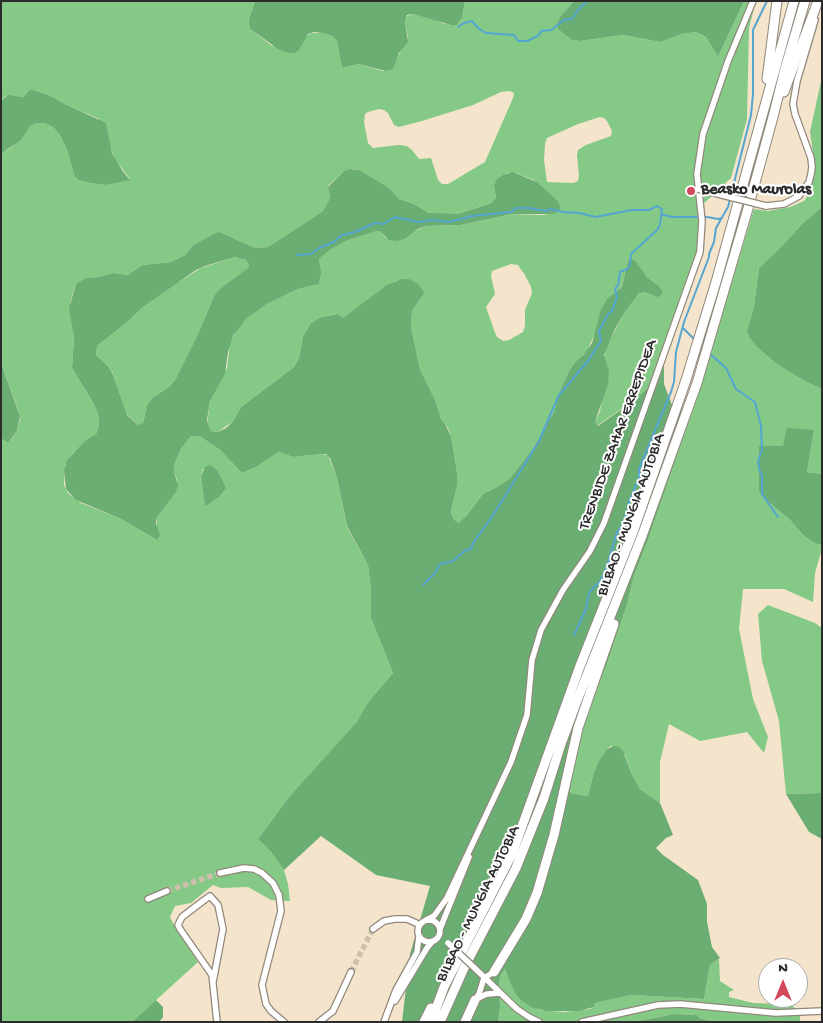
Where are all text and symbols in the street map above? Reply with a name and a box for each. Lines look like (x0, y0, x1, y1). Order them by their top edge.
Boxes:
place label: Beasko Maurolas (701, 181, 811, 201)
marker: Beasko Maurolas (685, 185, 697, 197)
street label: TRENBIDE ZAHAR ERREPIDEA (576, 337, 662, 533)
street label: BILBAO - MUNGIA AUTOBIA (594, 431, 670, 599)
street label: BILBAO - MUNGIA AUTOBIA (433, 823, 525, 985)
north arrow (758, 958, 808, 1008)
text: N (778, 960, 788, 977)

